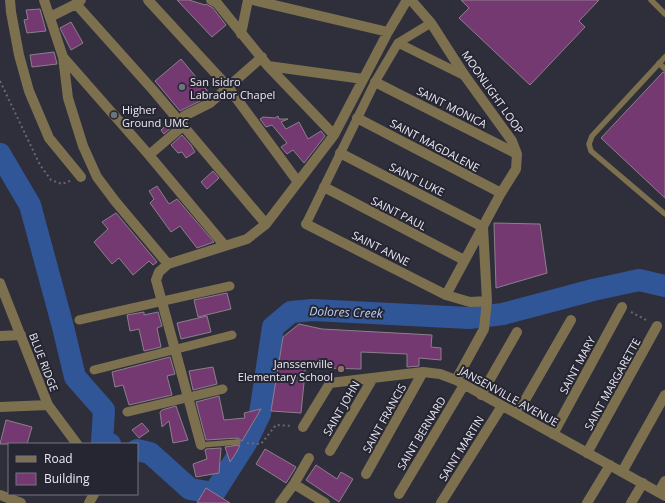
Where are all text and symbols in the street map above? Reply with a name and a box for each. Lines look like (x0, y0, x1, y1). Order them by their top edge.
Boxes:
street label: MOONLIGHT LOOP (459, 47, 528, 137)
place label: San Isidro Labrador Chapel (190, 74, 275, 102)
marker: San Isidro Labrador Chapel (177, 82, 187, 92)
street label: SAINT MONICA (414, 83, 490, 131)
place label: Higher Ground UMC (122, 102, 189, 130)
marker: Higher Ground UMC (109, 110, 119, 120)
street label: SAINT MAGDALENE (388, 115, 482, 175)
street label: SAINT LUKE (387, 159, 447, 199)
street label: SAINT PAUL (369, 193, 430, 234)
street label: SAINT ANNE (350, 227, 412, 269)
water label: Dolores Creek (309, 302, 384, 322)
street label: BLUE RIDGE (26, 330, 62, 394)
street label: SAINT MARY (556, 333, 599, 396)
street label: SAINT MARGARETTE (580, 335, 644, 433)
place label: Janssenville Elementary School (238, 356, 333, 384)
street label: JANSENVILLE AVENUE (456, 362, 561, 429)
marker: Janssenville Elementary School (336, 364, 346, 374)
street label: SAINT JOHN (319, 378, 363, 438)
street label: SAINT FRANCIS (359, 381, 409, 455)
street label: SAINT BERNARD (393, 393, 449, 473)
street label: SAINT MARTIN (435, 413, 487, 483)
legend (8, 443, 138, 495)
text: Road (44, 450, 73, 467)
text: Building (44, 470, 90, 487)

